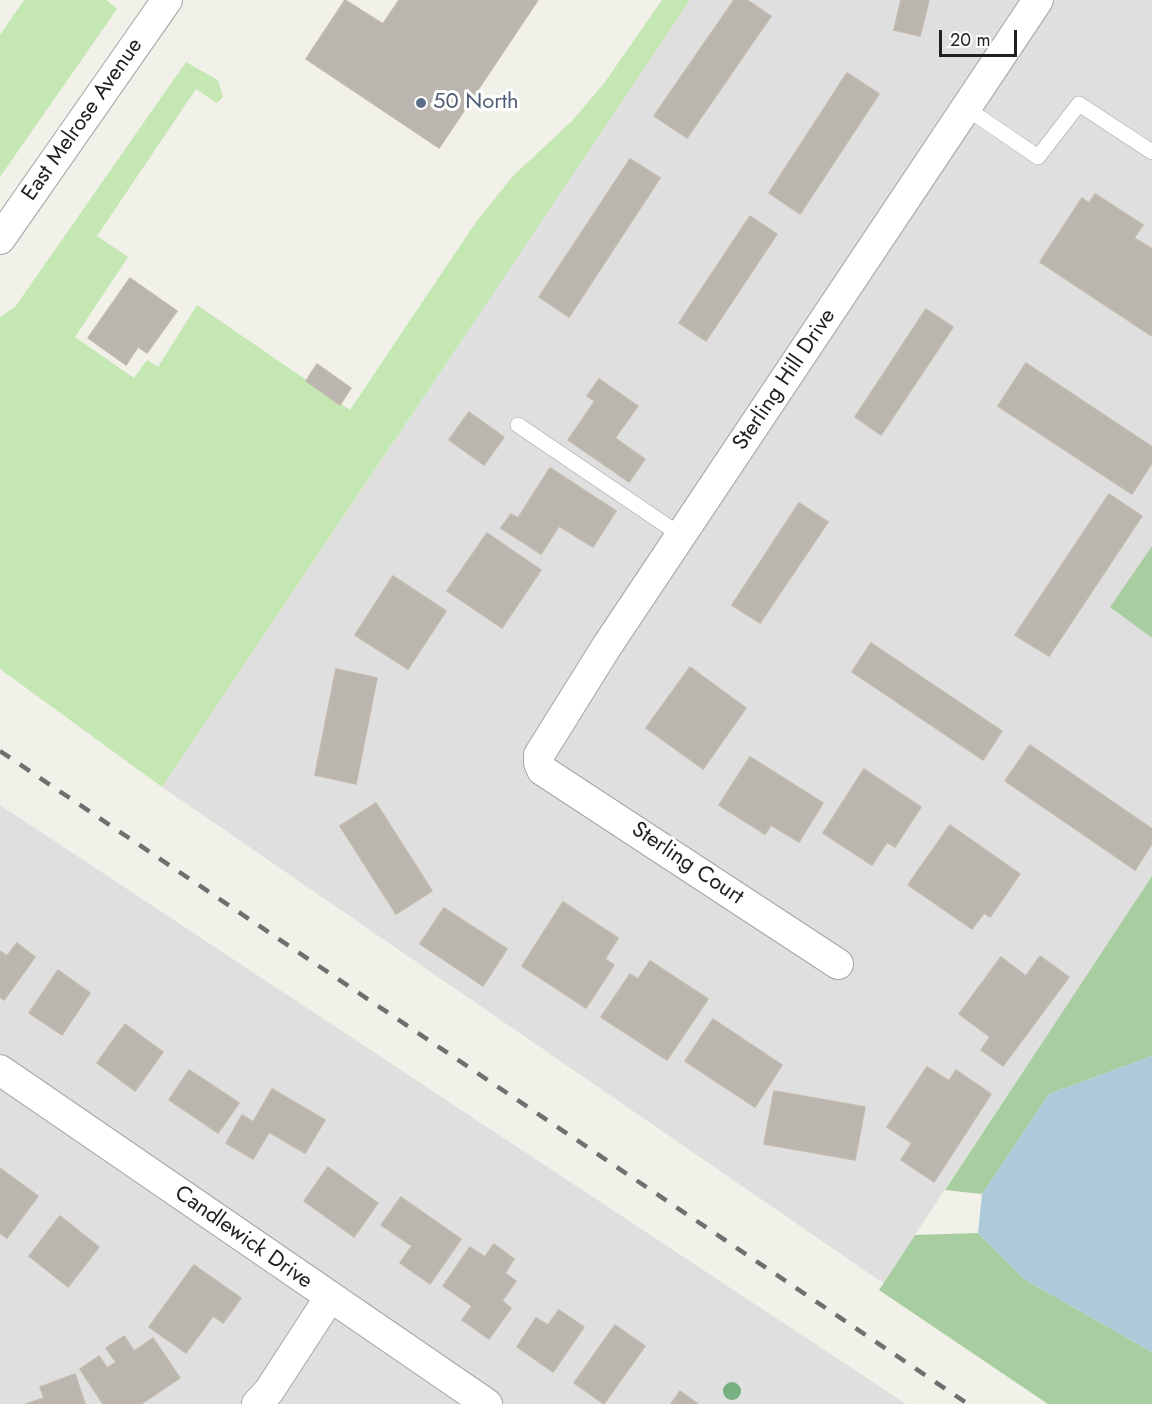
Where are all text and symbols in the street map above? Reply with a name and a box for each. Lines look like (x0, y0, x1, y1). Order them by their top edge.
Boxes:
scale bar (942, 18, 1020, 56)
text: 20 m (950, 27, 990, 53)
street label: East Melrose Avenue (17, 34, 149, 206)
place label: 50 North (433, 90, 519, 116)
marker: 50 North (414, 96, 428, 110)
street label: Sterling Hill Drive (728, 304, 842, 456)
street label: Sterling Court (626, 817, 748, 911)
street label: Candlewick Drive (169, 1181, 317, 1295)

